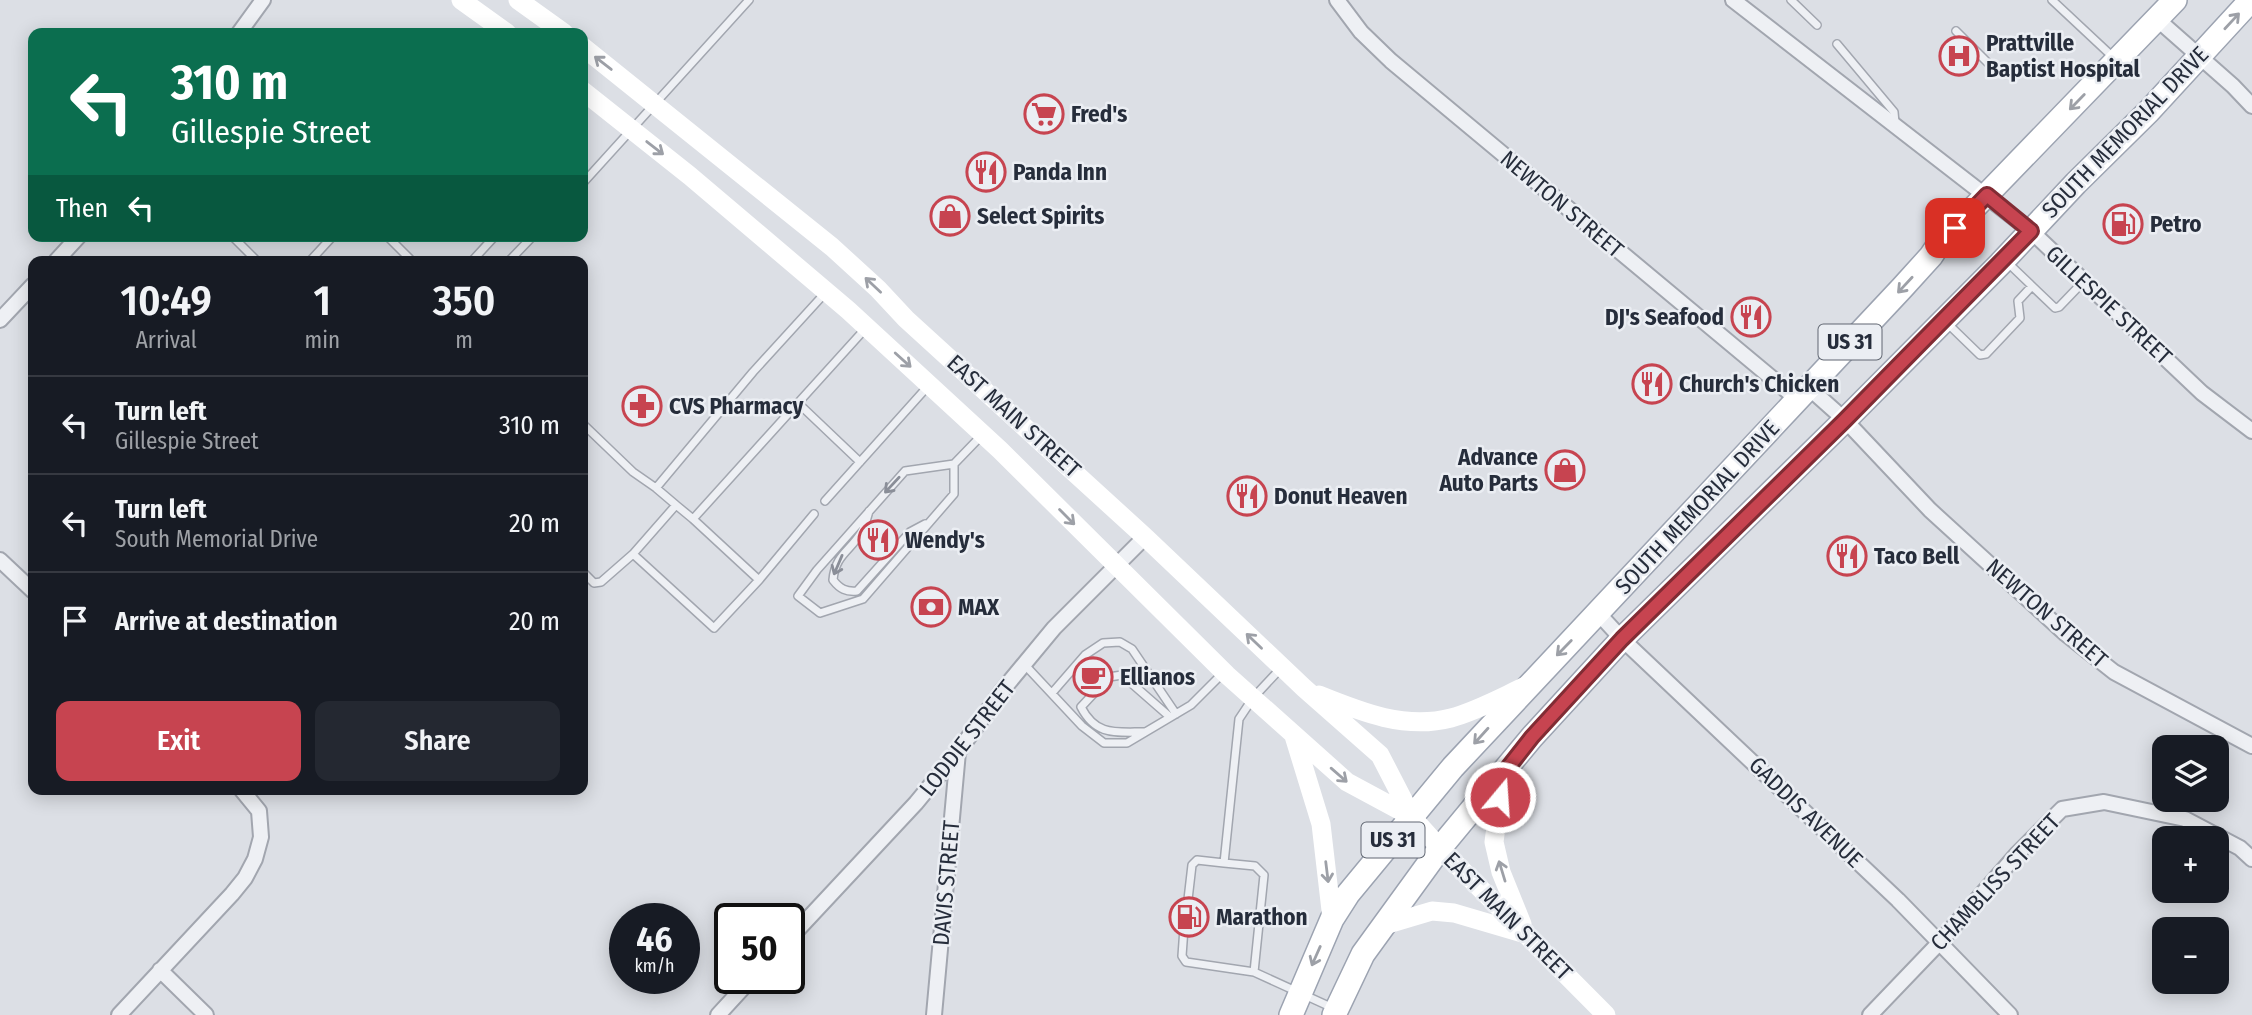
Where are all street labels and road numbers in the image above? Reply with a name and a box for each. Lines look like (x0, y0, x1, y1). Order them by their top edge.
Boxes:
street label: SOUTH MEMORIAL DRIVE (2036, 40, 2214, 224)
street label: NEWTON STREET (1495, 144, 1629, 264)
street label: GILLESPIE STREET (2040, 239, 2178, 371)
road number: US 31 (1818, 324, 1882, 360)
street label: EAST MAIN STREET (941, 349, 1087, 484)
street label: SOUTH MEMORIAL DRIVE (1609, 414, 1785, 600)
street label: NEWTON STREET (1980, 553, 2114, 674)
street label: LODDIE STREET (913, 674, 1021, 801)
street label: GADDIS AVENUE (1743, 751, 1869, 873)
street label: CHAMBLISS STREET (1924, 807, 2066, 956)
street label: DAVIS STREET (927, 819, 965, 947)
road number: US 31 (1362, 822, 1424, 858)
street label: EAST MAIN STREET (1438, 846, 1578, 986)

